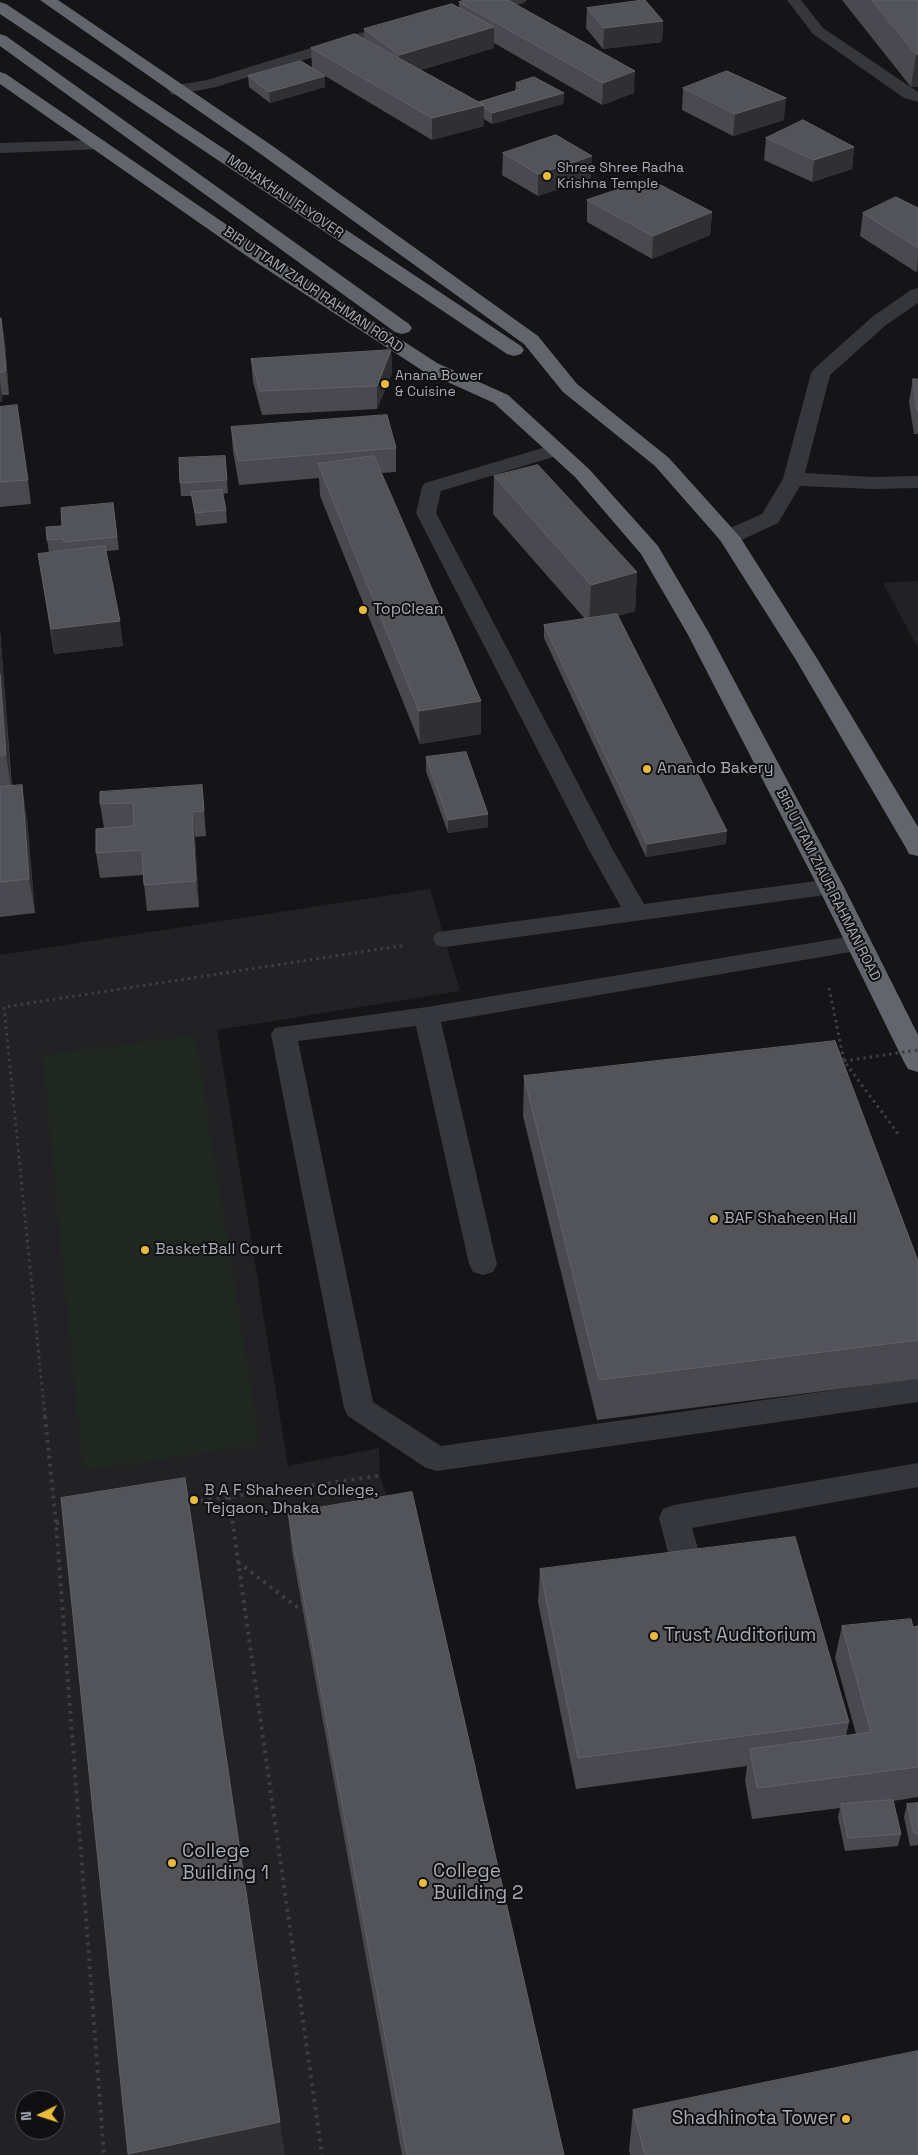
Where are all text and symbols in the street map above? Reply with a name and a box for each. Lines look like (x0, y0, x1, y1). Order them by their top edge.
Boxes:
street label: MOHAKHALI FLYOVER (224, 152, 346, 242)
place label: Shree Shree Radha Krishna Temple (557, 160, 684, 192)
marker: Shree Shree Radha Krishna Temple (541, 170, 553, 182)
street label: BIR UTTAM ZIAUR RAHMAN ROAD (220, 223, 406, 357)
place label: Anana Bower & Cuisine (395, 368, 483, 401)
marker: Anana Bower & Cuisine (379, 378, 391, 390)
place label: TopClean (373, 600, 444, 620)
marker: TopClean (357, 604, 369, 616)
place label: Anando Bakery (657, 759, 773, 779)
marker: Anando Bakery (641, 763, 653, 775)
street label: BIR UTTAM ZIAUR RAHMAN ROAD (772, 786, 884, 984)
place label: BAF Shaheen Hall (724, 1209, 856, 1229)
marker: BAF Shaheen Hall (708, 1213, 720, 1225)
place label: BasketBall Court (155, 1240, 283, 1260)
marker: BasketBall Court (139, 1244, 151, 1256)
place label: B A F Shaheen College, Tejgaon, Dhaka (204, 1481, 378, 1519)
marker: B A F Shaheen College, Tejgaon, Dhaka (188, 1494, 200, 1506)
place label: Trust Auditorium (664, 1625, 816, 1647)
marker: Trust Auditorium (648, 1630, 660, 1642)
place label: College Building 1 (182, 1841, 269, 1885)
marker: College Building 1 (166, 1857, 178, 1869)
place label: College Building 2 (433, 1861, 524, 1905)
marker: College Building 2 (417, 1877, 429, 1889)
north arrow (15, 2090, 65, 2140)
place label: Shadhinota Tower (672, 2108, 836, 2130)
text: N (17, 2111, 35, 2121)
marker: Shadhinota Tower (840, 2113, 852, 2125)

